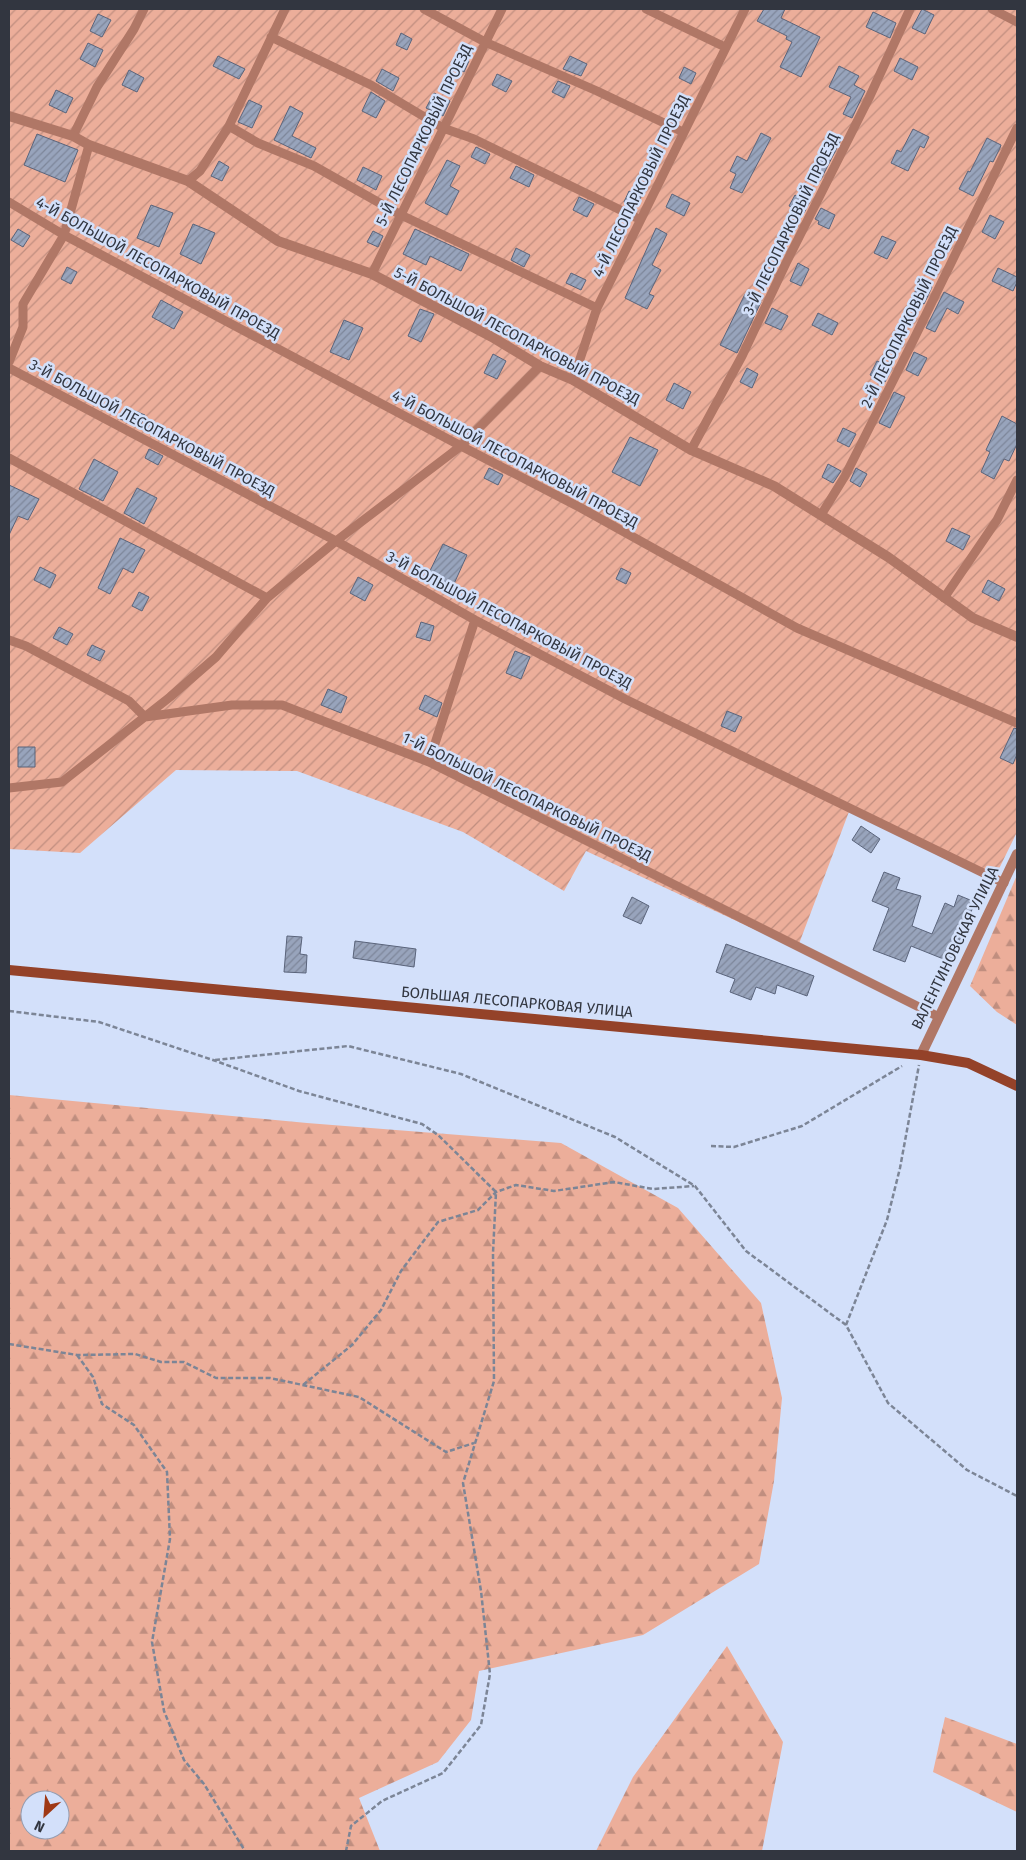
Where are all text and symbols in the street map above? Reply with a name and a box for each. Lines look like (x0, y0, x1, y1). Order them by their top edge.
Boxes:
street label: 5-Й ЛЕСОПАРКОВЫЙ ПРОЕЗД (372, 41, 476, 229)
street label: 4-Й ЛЕСОПАРКОВЫЙ ПРОЕЗД (589, 92, 693, 280)
street label: 3-Й ЛЕСОПАРКОВЫЙ ПРОЕЗД (739, 130, 843, 318)
street label: 4-Й БОЛЬШОЙ ЛЕСОПАРКОВЫЙ ПРОЕЗД (33, 193, 283, 343)
street label: 2-Й ЛЕСОПАРКОВЫЙ ПРОЕЗД (857, 223, 961, 411)
street label: 5-Й БОЛЬШОЙ ЛЕСОПАРКОВЫЙ ПРОЕЗД (391, 263, 643, 409)
street label: 3-Й БОЛЬШОЙ ЛЕСОПАРКОВЫЙ ПРОЕЗД (26, 355, 278, 501)
street label: 4-Й БОЛЬШОЙ ЛЕСОПАРКОВЫЙ ПРОЕЗД (389, 386, 641, 532)
street label: 3-Й БОЛЬШОЙ ЛЕСОПАРКОВЫЙ ПРОЕЗД (383, 547, 635, 693)
street label: 1-Й БОЛЬШОЙ ЛЕСОПАРКОВЫЙ ПРОЕЗД (400, 729, 654, 865)
street label: ВАЛЕНТИНОВСКАЯ УЛИЦА (908, 863, 1002, 1032)
street label: БОЛЬШАЯ ЛЕСОПАРКОВАЯ УЛИЦА (400, 983, 634, 1021)
north arrow (20, 1790, 70, 1840)
text: N (32, 1817, 47, 1836)

